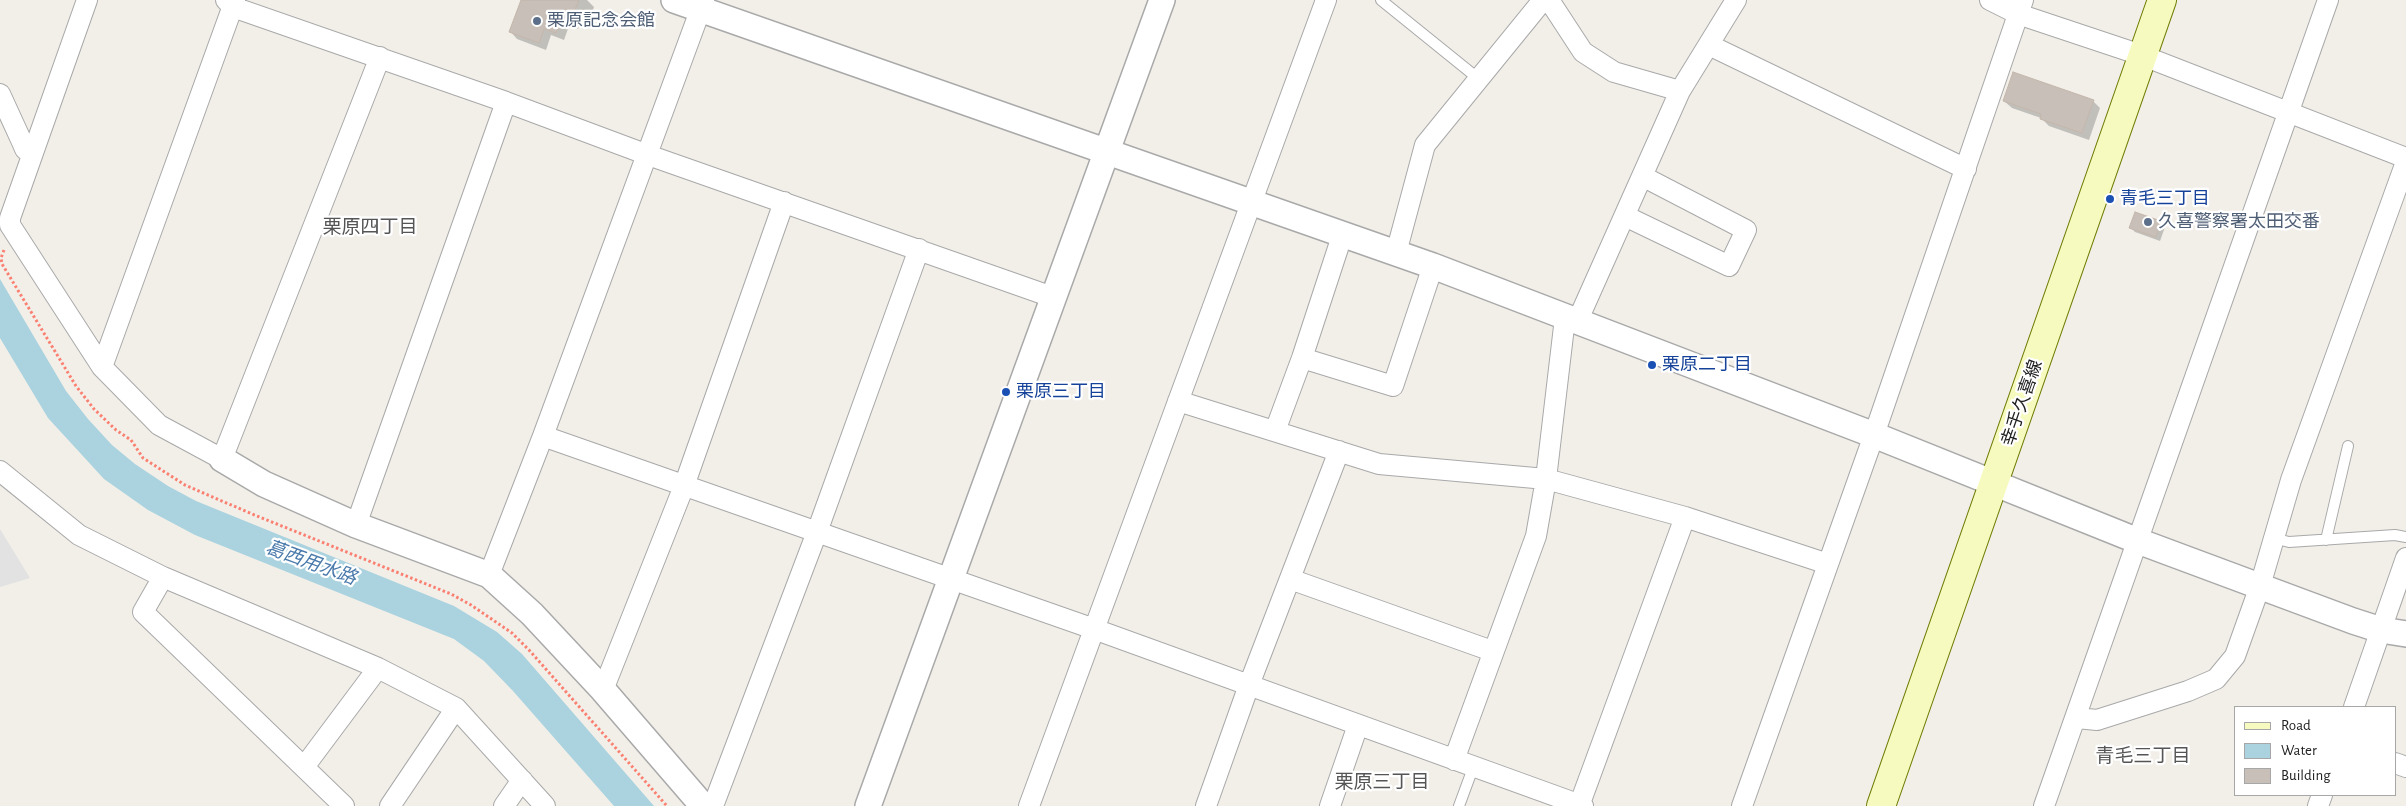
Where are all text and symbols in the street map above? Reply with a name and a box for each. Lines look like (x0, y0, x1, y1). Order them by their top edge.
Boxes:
place label: 栗原記念会館 (547, 10, 655, 32)
marker: 栗原記念会館 (531, 15, 543, 27)
place label: 青毛三丁目 (2120, 188, 2210, 210)
marker: 青毛三丁目 (2104, 193, 2116, 205)
place label: 久喜警察署太田交番 (2158, 211, 2320, 233)
district label: 栗原四丁目 (323, 216, 417, 238)
marker: 久喜警察署太田交番 (2142, 216, 2154, 228)
place label: 栗原二丁目 (1662, 354, 1752, 376)
street label: 幸手久喜線 (1997, 357, 2047, 449)
marker: 栗原二丁目 (1646, 359, 1658, 371)
place label: 栗原三丁目 (1016, 381, 1106, 403)
marker: 栗原三丁目 (1000, 386, 1012, 398)
water label: 葛西用水路 (262, 536, 360, 590)
legend (2234, 706, 2396, 796)
text: Road (2281, 718, 2311, 733)
text: Water (2281, 743, 2317, 758)
district label: 青毛三丁目 (2096, 745, 2190, 767)
text: Building (2281, 768, 2331, 783)
district label: 栗原三丁目 (1335, 771, 1429, 793)

